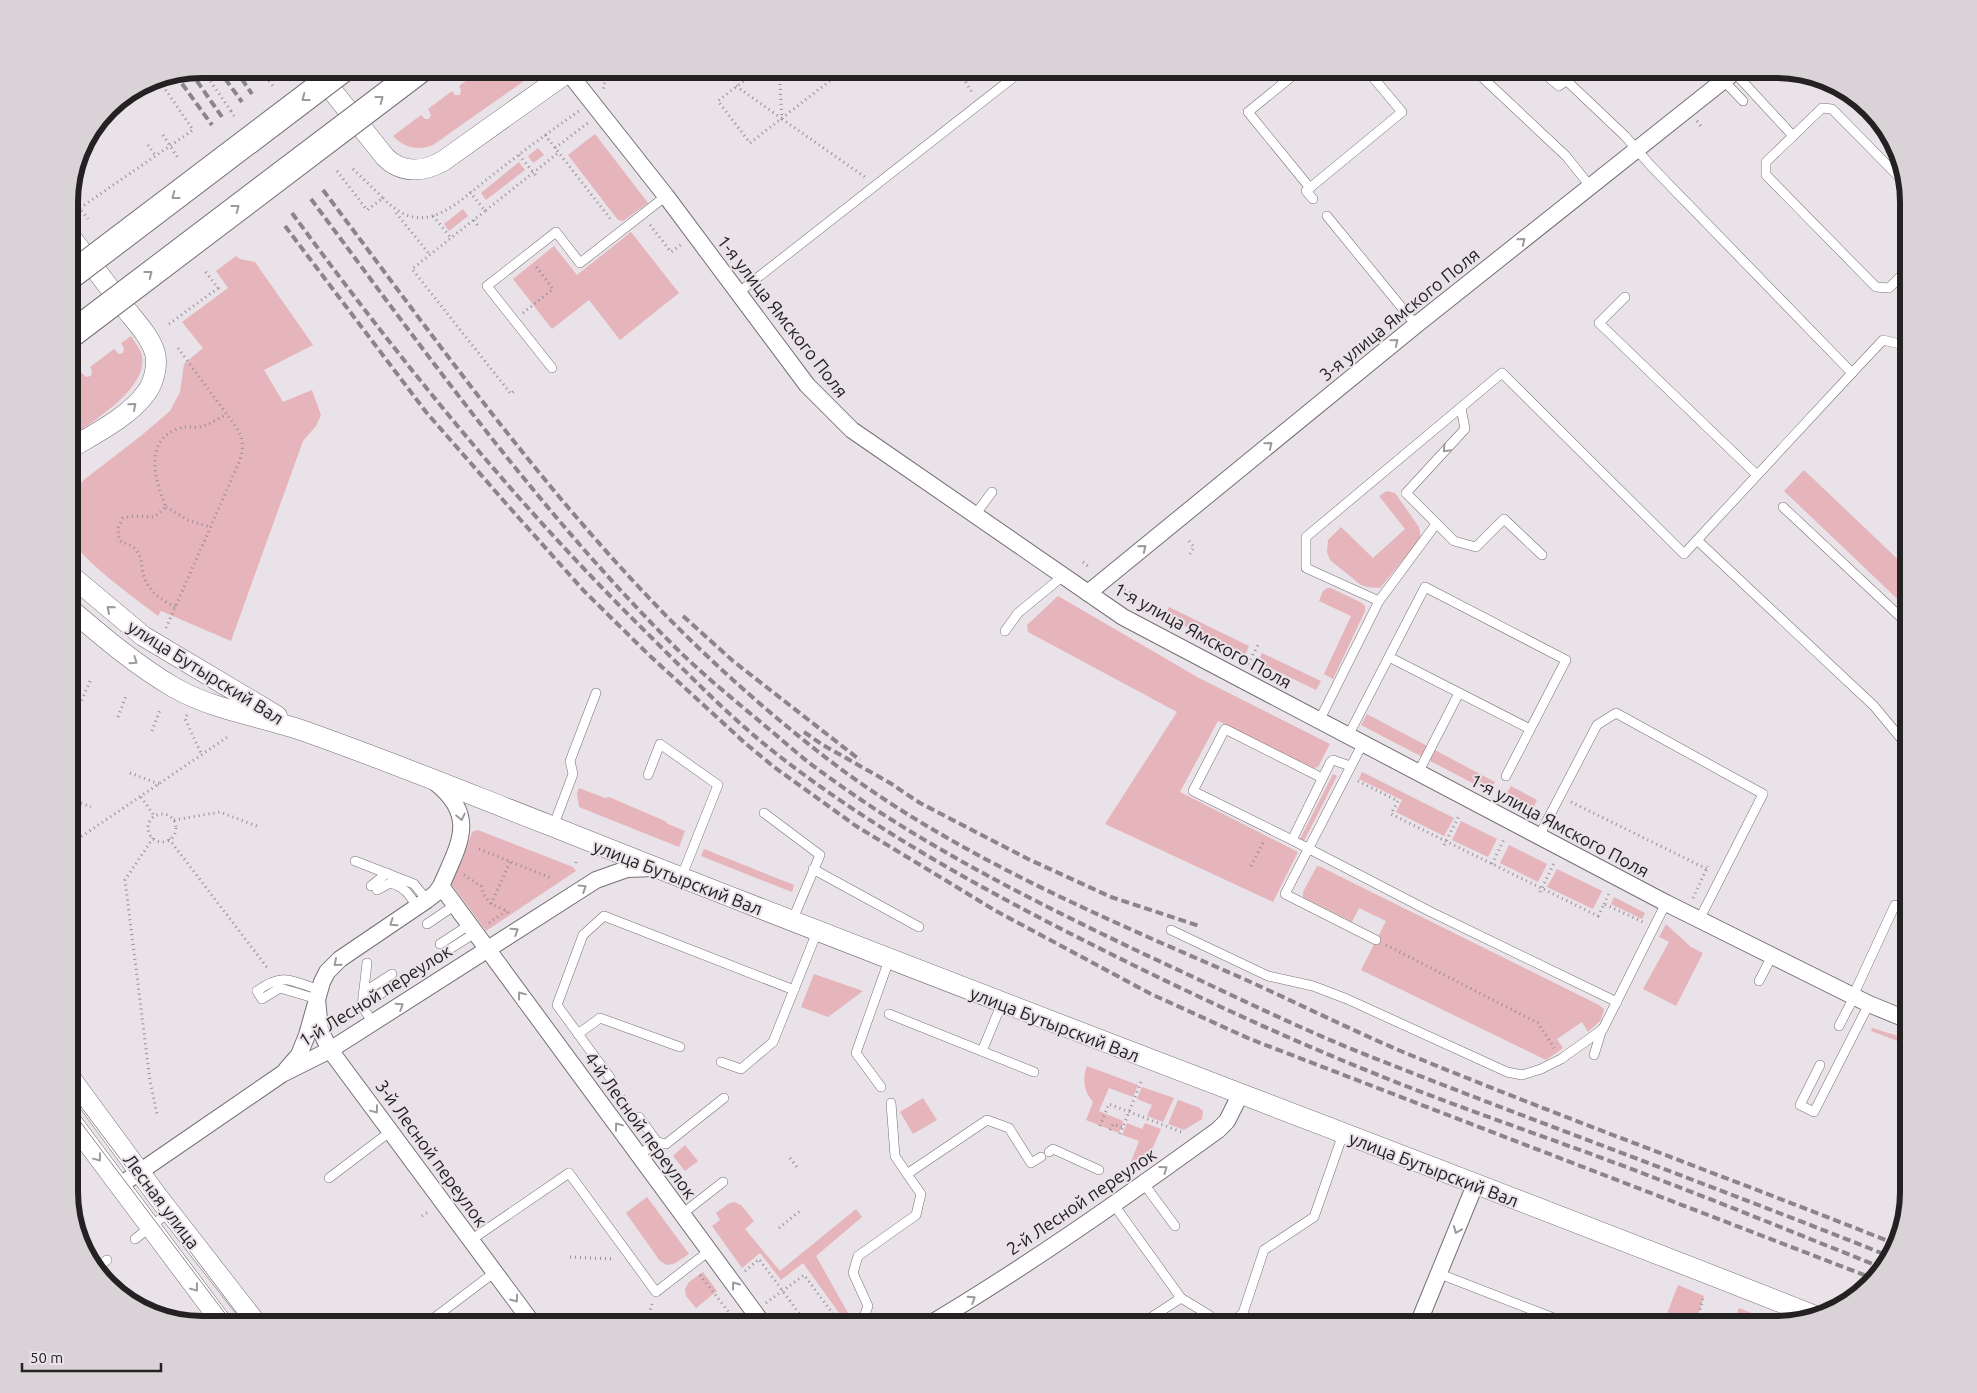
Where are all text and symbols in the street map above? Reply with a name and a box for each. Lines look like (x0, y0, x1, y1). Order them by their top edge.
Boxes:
one-way arrow (301, 92, 311, 101)
one-way arrow (374, 97, 383, 105)
one-way arrow (172, 191, 181, 199)
one-way arrow (230, 205, 239, 213)
street label: 1-я улица Ямского Поля (714, 231, 852, 401)
one-way arrow (1516, 237, 1525, 246)
street label: 3-я улица Ямского Поля (1315, 243, 1483, 385)
one-way arrow (143, 271, 153, 280)
one-way arrow (1389, 340, 1398, 348)
one-way arrow (128, 403, 137, 412)
one-way arrow (1263, 443, 1272, 451)
one-way arrow (1443, 443, 1452, 452)
one-way arrow (1137, 545, 1146, 553)
street label: 1-я улица Ямского Поля (1111, 578, 1295, 692)
one-way arrow (107, 606, 116, 615)
street label: улица Бутырский Вал (125, 616, 287, 728)
one-way arrow (128, 655, 138, 664)
street label: 1-я улица Ямского Поля (1467, 769, 1653, 881)
one-way arrow (455, 813, 465, 822)
street label: улица Бутырский Вал (591, 835, 765, 919)
one-way arrow (578, 884, 587, 894)
one-way arrow (389, 917, 399, 926)
one-way arrow (509, 928, 518, 937)
street label: 1-й Лесной переулок (295, 940, 455, 1050)
one-way arrow (334, 957, 343, 966)
street label: улица Бутырский Вал (968, 982, 1142, 1066)
one-way arrow (518, 991, 527, 1001)
one-way arrow (395, 1002, 404, 1012)
street label: 4-й Лесной переулок (581, 1048, 701, 1202)
street label: 3-й Лесной переулок (372, 1076, 492, 1230)
one-way arrow (370, 1104, 378, 1113)
one-way arrow (615, 1123, 623, 1132)
street label: улица Бутырский Вал (1347, 1127, 1521, 1211)
street label: 2-й Лесной переулок (1002, 1143, 1160, 1259)
street label: Лесная улица (120, 1150, 204, 1252)
one-way arrow (92, 1152, 100, 1161)
one-way arrow (1158, 1166, 1168, 1175)
one-way arrow (1453, 1225, 1464, 1234)
one-way arrow (732, 1281, 741, 1291)
one-way arrow (189, 1282, 198, 1292)
one-way arrow (509, 1293, 517, 1302)
one-way arrow (966, 1296, 975, 1305)
scale bar (22, 1340, 161, 1372)
text: 50 m (30, 1349, 63, 1366)

